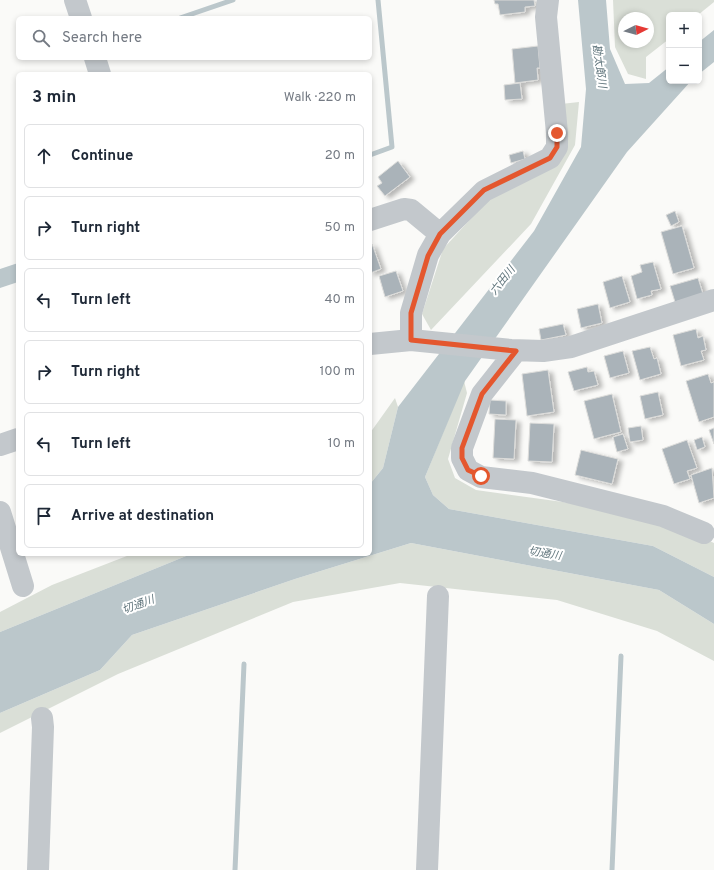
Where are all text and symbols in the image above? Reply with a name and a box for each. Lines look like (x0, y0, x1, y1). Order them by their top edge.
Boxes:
north arrow (618, 12, 654, 48)
map controls (666, 12, 702, 84)
button: + (666, 12, 702, 48)
search box (16, 16, 372, 60)
icon: search (30, 27, 52, 49)
text: Search here (62, 29, 142, 48)
water label: 勘太郎川 (589, 43, 609, 90)
button: − (666, 48, 702, 84)
text: 3 min (32, 87, 76, 109)
text: Walk · 220 m (284, 90, 356, 106)
route end (548, 124, 566, 142)
icon: ahead (33, 145, 55, 167)
text: Continue (71, 147, 133, 166)
text: 20 m (325, 148, 355, 164)
icon: right (33, 217, 55, 239)
text: Turn right (71, 219, 140, 238)
text: 50 m (325, 220, 355, 236)
water label: 六田川 (487, 263, 519, 298)
icon: left (33, 289, 55, 311)
text: Turn left (71, 291, 131, 310)
text: 40 m (325, 292, 355, 308)
icon: right (33, 361, 55, 383)
text: Turn right (71, 363, 140, 382)
text: 100 m (319, 364, 355, 380)
icon: left (33, 433, 55, 455)
text: Turn left (71, 435, 131, 454)
text: 10 m (328, 436, 355, 452)
route start (472, 467, 490, 485)
icon: arrive (33, 505, 55, 527)
text: Arrive at destination (71, 507, 214, 526)
water label: 切通川 (527, 544, 563, 564)
water label: 切通川 (120, 592, 157, 617)

